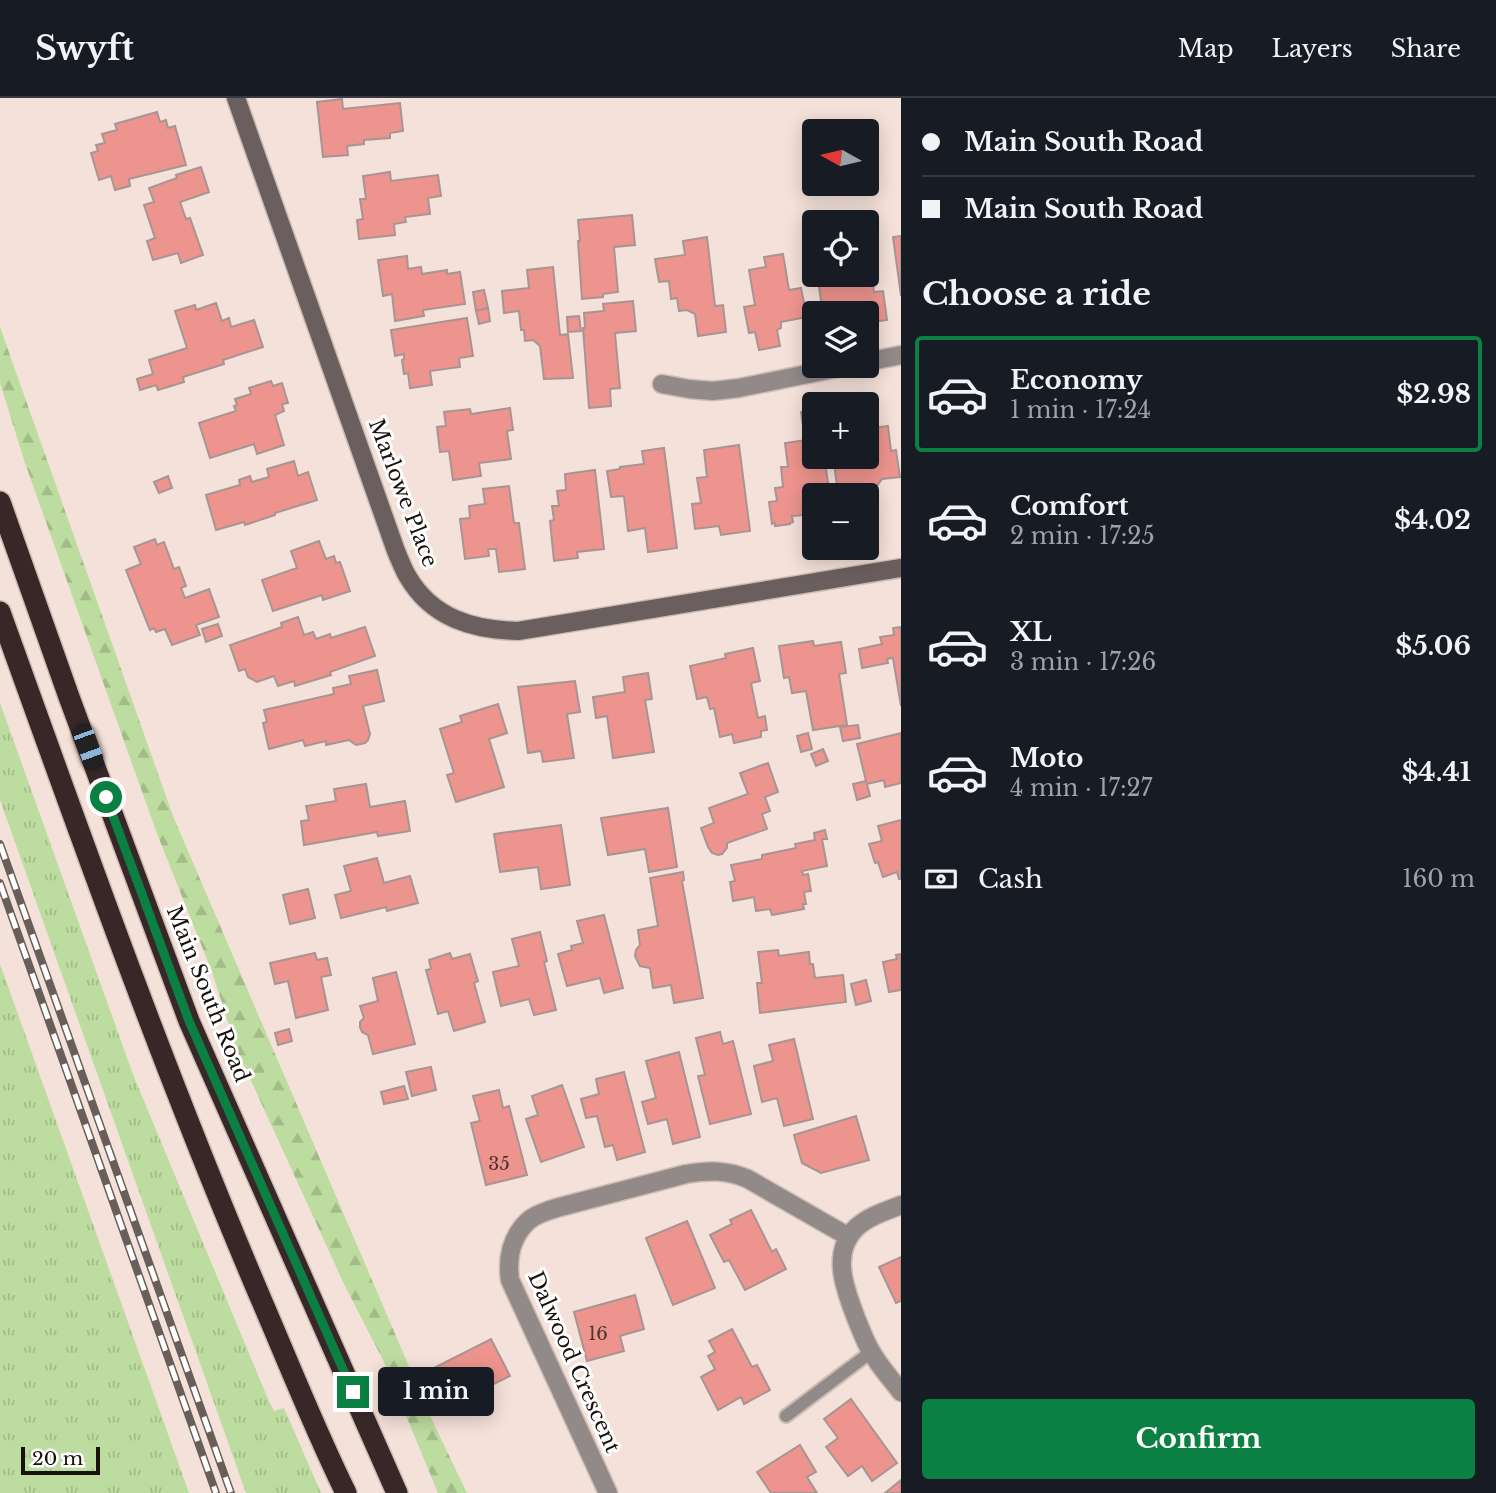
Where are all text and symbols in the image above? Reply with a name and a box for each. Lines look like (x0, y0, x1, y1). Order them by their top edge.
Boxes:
text: Swyft (35, 28, 134, 69)
text: Map (1178, 34, 1234, 63)
text: Layers (1272, 34, 1353, 63)
text: Share (1391, 34, 1461, 63)
north arrow (802, 119, 878, 196)
map controls (802, 119, 879, 560)
text: Main South Road (964, 126, 1203, 158)
text: Main South Road (964, 193, 1203, 225)
button: locate (802, 210, 879, 287)
text: Choose a ride (922, 274, 1151, 314)
button: layers (802, 301, 879, 378)
icon: car (926, 363, 989, 426)
text: Economy (1010, 364, 1143, 396)
text: $2.98 (1397, 378, 1471, 410)
button: + (802, 392, 879, 469)
text: 1 min · 17:24 (1010, 396, 1151, 424)
street label: Marlowe Place (363, 415, 443, 571)
button: − (802, 483, 879, 560)
icon: car (926, 489, 989, 552)
text: Comfort (1010, 490, 1128, 522)
text: $4.02 (1394, 504, 1471, 536)
text: 2 min · 17:25 (1010, 522, 1155, 550)
icon: car (926, 615, 989, 678)
text: XL (1010, 616, 1052, 648)
text: $5.06 (1395, 630, 1471, 662)
text: 3 min · 17:26 (1010, 648, 1156, 676)
car (71, 724, 106, 770)
icon: car (926, 741, 989, 804)
text: Moto (1010, 742, 1083, 774)
text: $4.41 (1402, 756, 1471, 788)
text: 4 min · 17:27 (1010, 774, 1152, 802)
route start (90, 781, 122, 813)
icon: cash (922, 860, 960, 898)
text: Cash (978, 863, 1043, 895)
text: 160 m (1402, 865, 1475, 893)
street label: Main South Road (161, 902, 255, 1086)
house number: 35 (488, 1153, 510, 1175)
street label: Dalwood Crescent (522, 1267, 626, 1457)
house number: 16 (588, 1323, 608, 1345)
callout: 1 min (378, 1368, 493, 1416)
route end (337, 1376, 369, 1408)
text: 1 min (403, 1377, 469, 1405)
button: Confirm (922, 1399, 1475, 1479)
scale bar (21, 1444, 100, 1476)
text: 20 m (32, 1447, 83, 1470)

